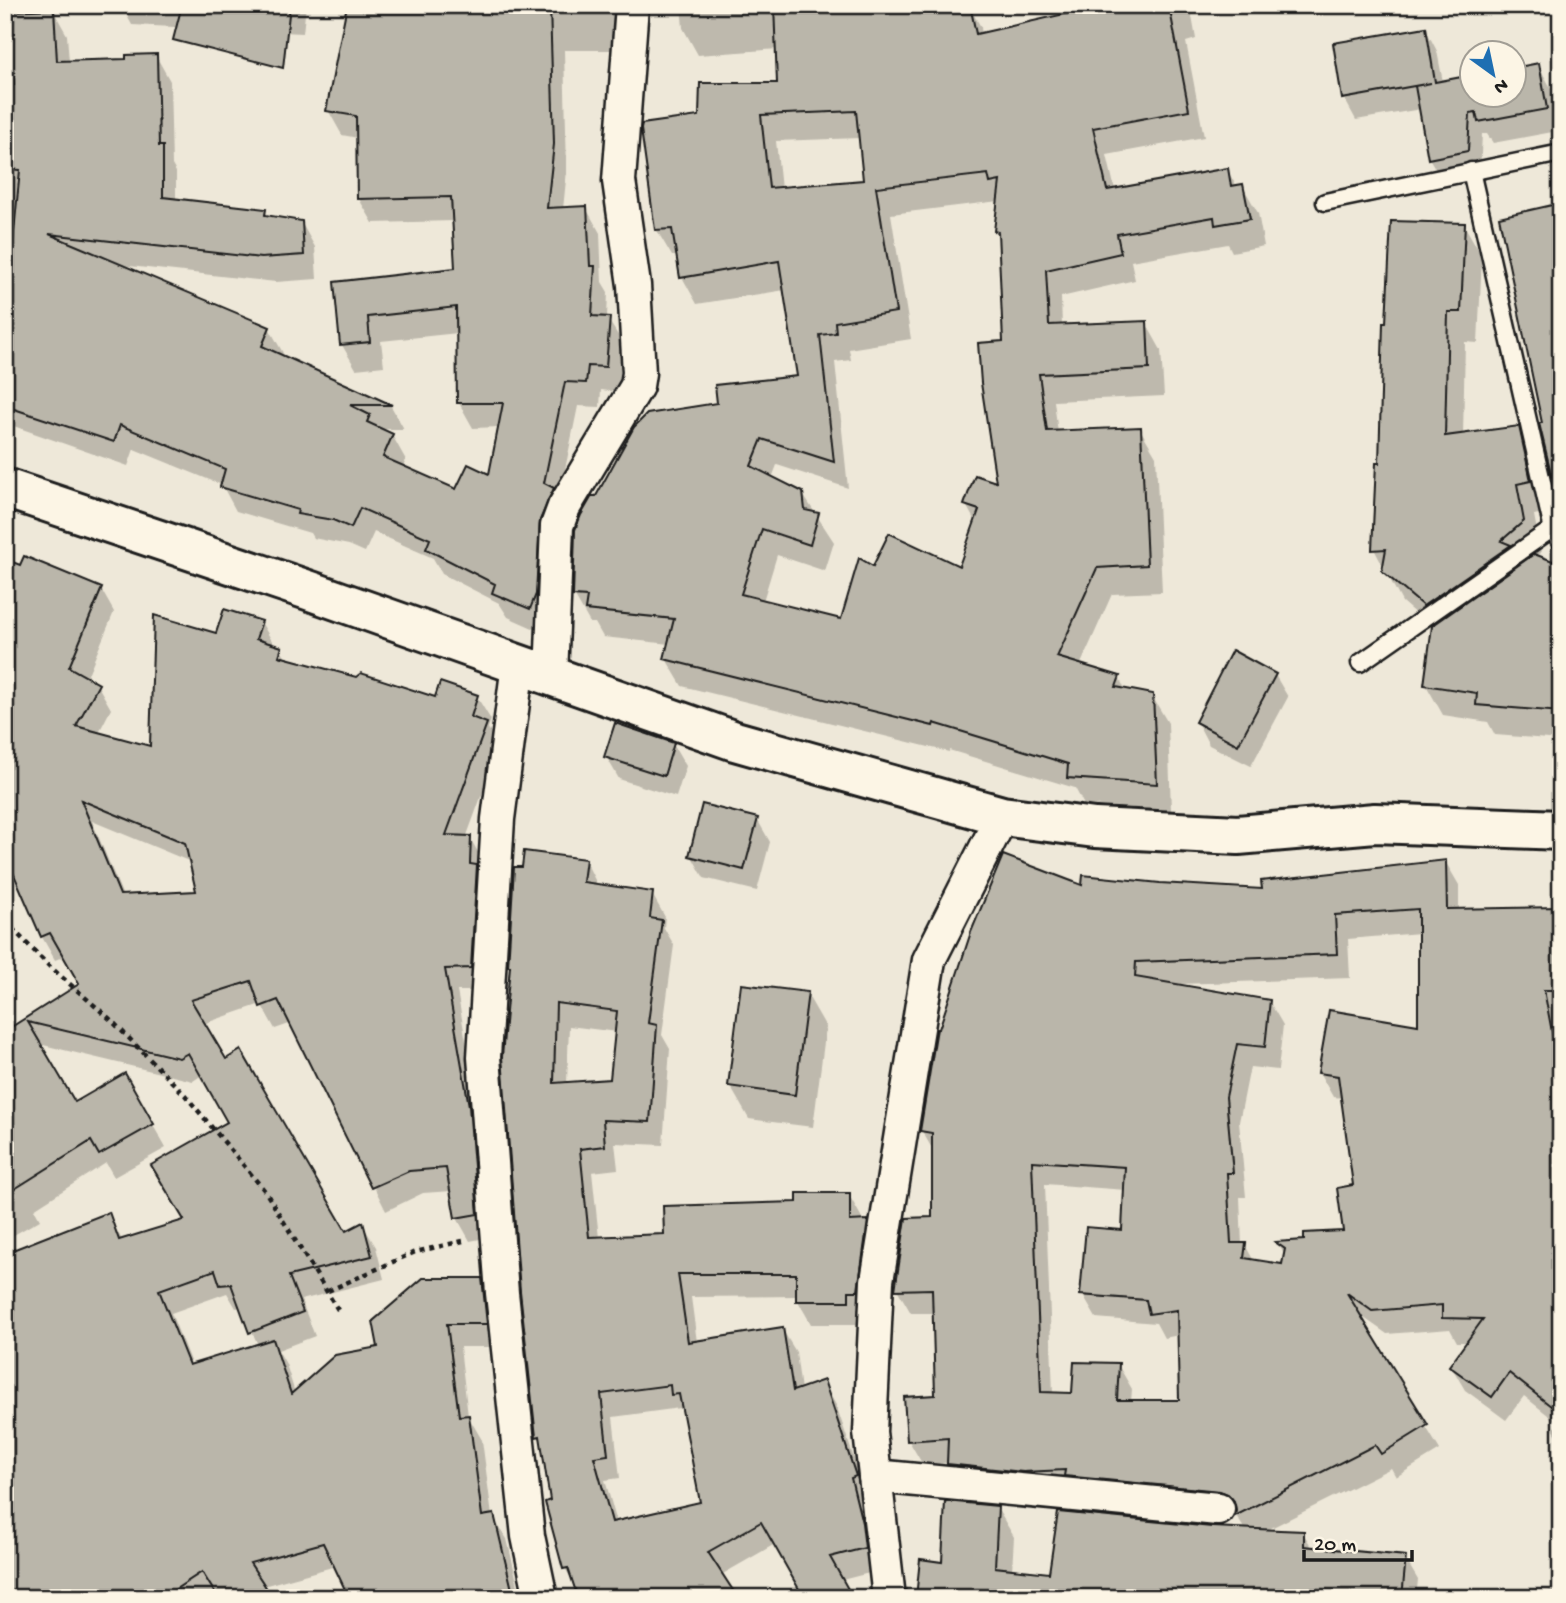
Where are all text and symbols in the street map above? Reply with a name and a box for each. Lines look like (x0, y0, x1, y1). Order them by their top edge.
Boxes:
north arrow (1458, 38, 1528, 108)
text: N (1489, 72, 1512, 98)
scale bar (1304, 1519, 1412, 1563)
text: 20 m (1314, 1534, 1356, 1559)

